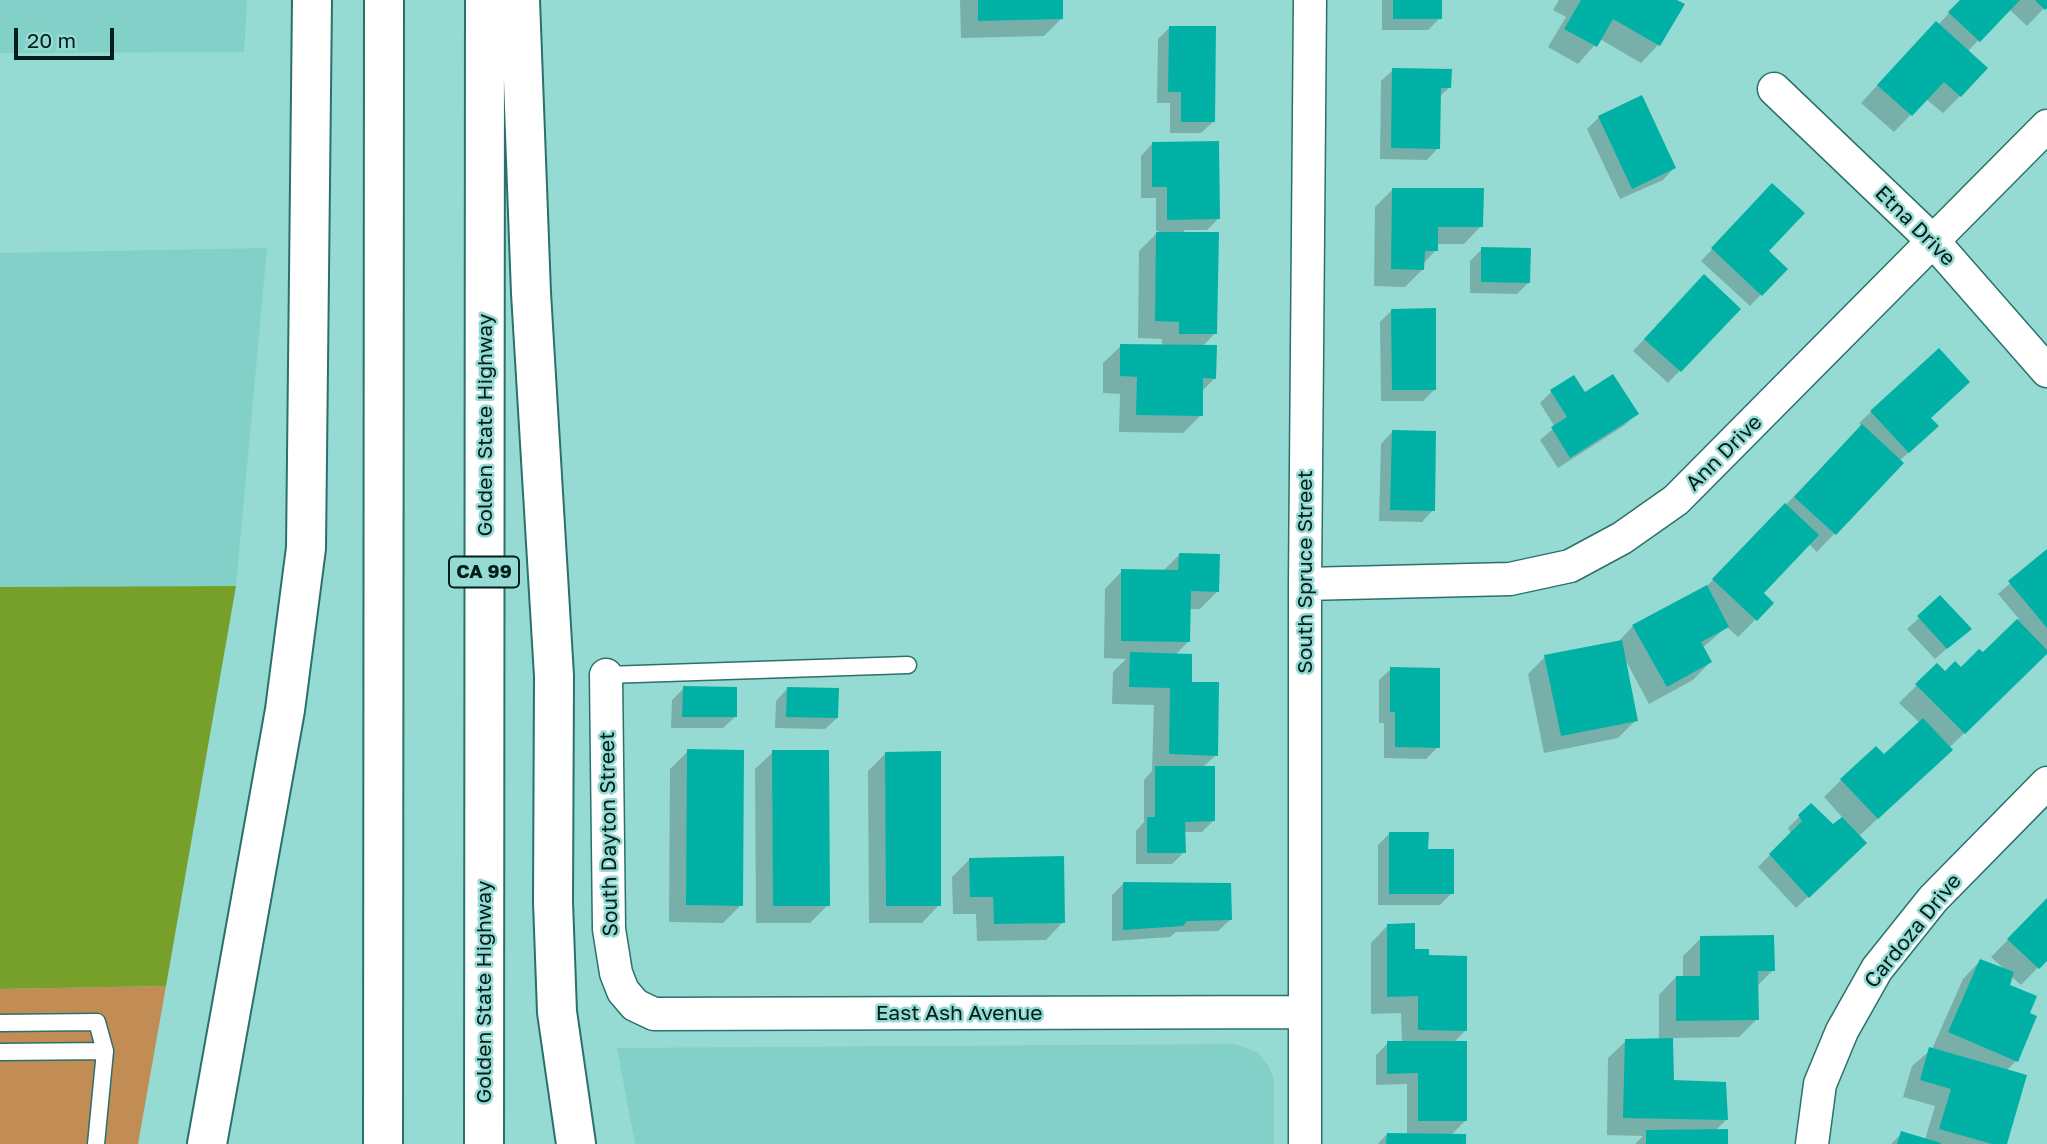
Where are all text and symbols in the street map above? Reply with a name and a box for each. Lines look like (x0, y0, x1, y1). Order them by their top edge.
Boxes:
scale bar (18, 14, 117, 58)
text: 20 m (27, 27, 76, 53)
street label: Etna Drive (1870, 181, 1960, 271)
street label: Golden State Highway (472, 313, 498, 537)
street label: Ann Drive (1681, 410, 1767, 496)
street label: South Spruce Street (1292, 470, 1318, 674)
road number: CA 99 (449, 556, 519, 587)
street label: South Dayton Street (595, 731, 623, 937)
street label: Cardoza Drive (1859, 869, 1967, 993)
street label: Golden State Highway (471, 880, 497, 1104)
street label: East Ash Avenue (876, 1000, 1042, 1026)

